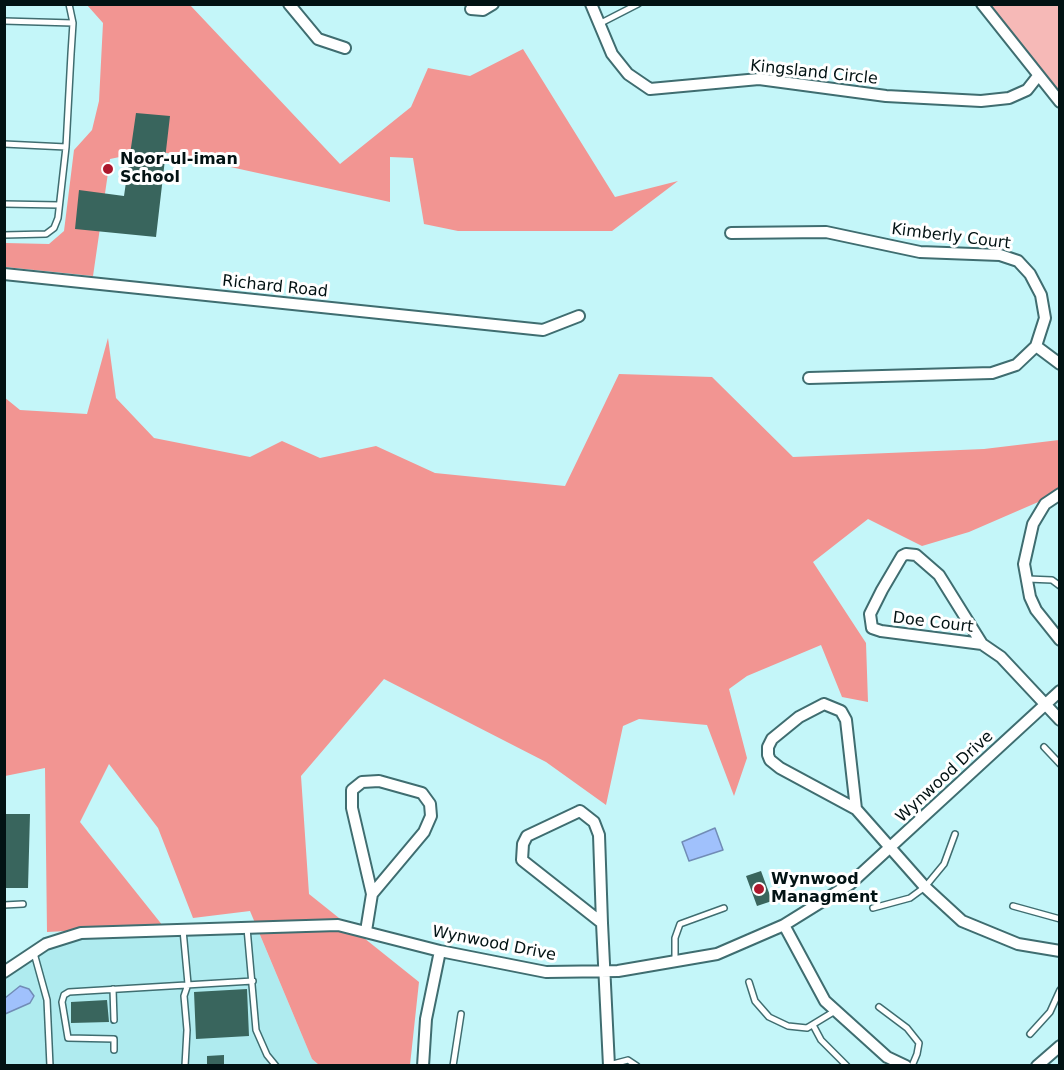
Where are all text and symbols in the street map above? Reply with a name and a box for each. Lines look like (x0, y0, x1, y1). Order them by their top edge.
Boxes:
street label: Kingsland Circle (749, 57, 879, 89)
place label: Noor-ul-iman School (120, 150, 238, 188)
marker: Noor-ul-iman School (101, 162, 115, 176)
street label: Kimberly Court (890, 220, 1012, 254)
street label: Richard Road (221, 272, 329, 302)
street label: Doe Court (892, 609, 974, 637)
street label: Wynwood Drive (892, 727, 998, 827)
place label: Wynwood Managment (771, 870, 878, 908)
marker: Wynwood Managment (752, 882, 766, 896)
street label: Wynwood Drive (430, 923, 558, 965)

